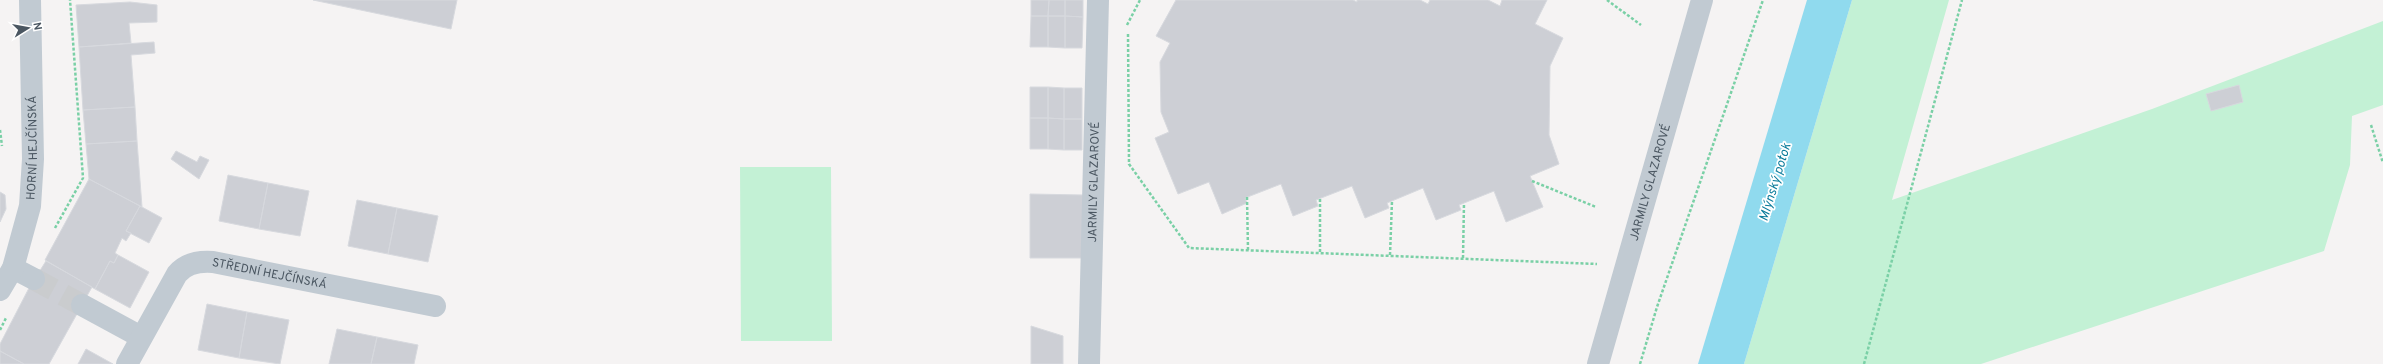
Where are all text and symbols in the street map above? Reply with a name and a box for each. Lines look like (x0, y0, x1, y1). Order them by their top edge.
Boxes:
north arrow (8, 8, 48, 48)
text: N (29, 21, 44, 31)
street label: HORNÍ HEJČÍNSKÁ (23, 96, 42, 201)
street label: JARMILY GLAZAROVÉ (1085, 122, 1104, 243)
street label: JARMILY GLAZAROVÉ (1627, 122, 1675, 243)
water label: Mlýnský potok (1756, 141, 1796, 224)
street label: STŘEDNÍ HEJČÍNSKÁ (211, 255, 328, 293)

